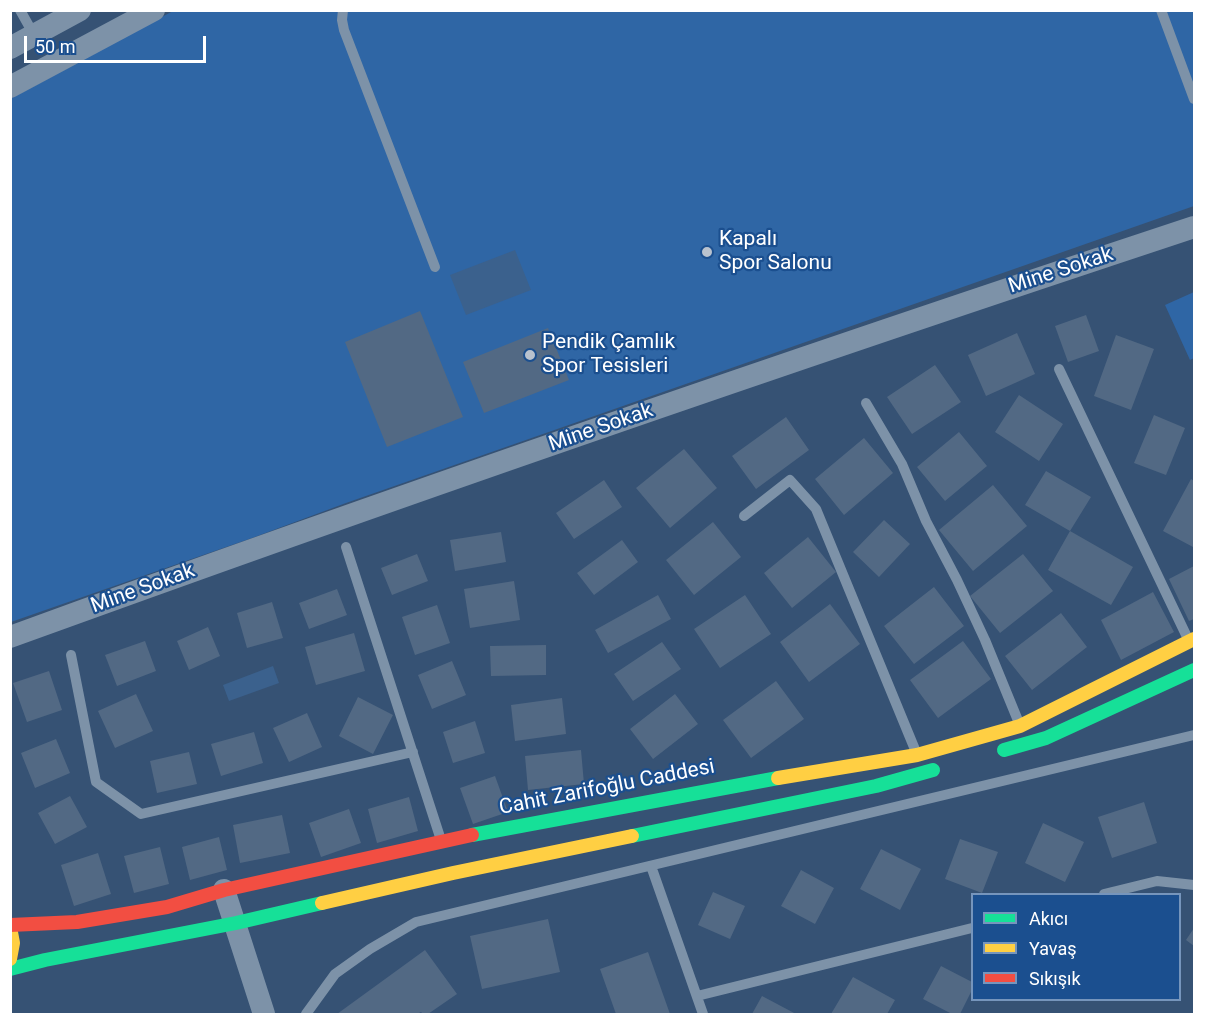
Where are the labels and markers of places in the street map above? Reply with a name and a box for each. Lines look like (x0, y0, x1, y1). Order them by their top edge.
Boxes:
place label: Kapalı Spor Salonu (719, 227, 832, 277)
marker: Kapalı Spor Salonu (700, 245, 714, 259)
place label: Pendik Çamlık Spor Tesisleri (542, 330, 675, 380)
marker: Pendik Çamlık Spor Tesisleri (523, 348, 537, 362)

